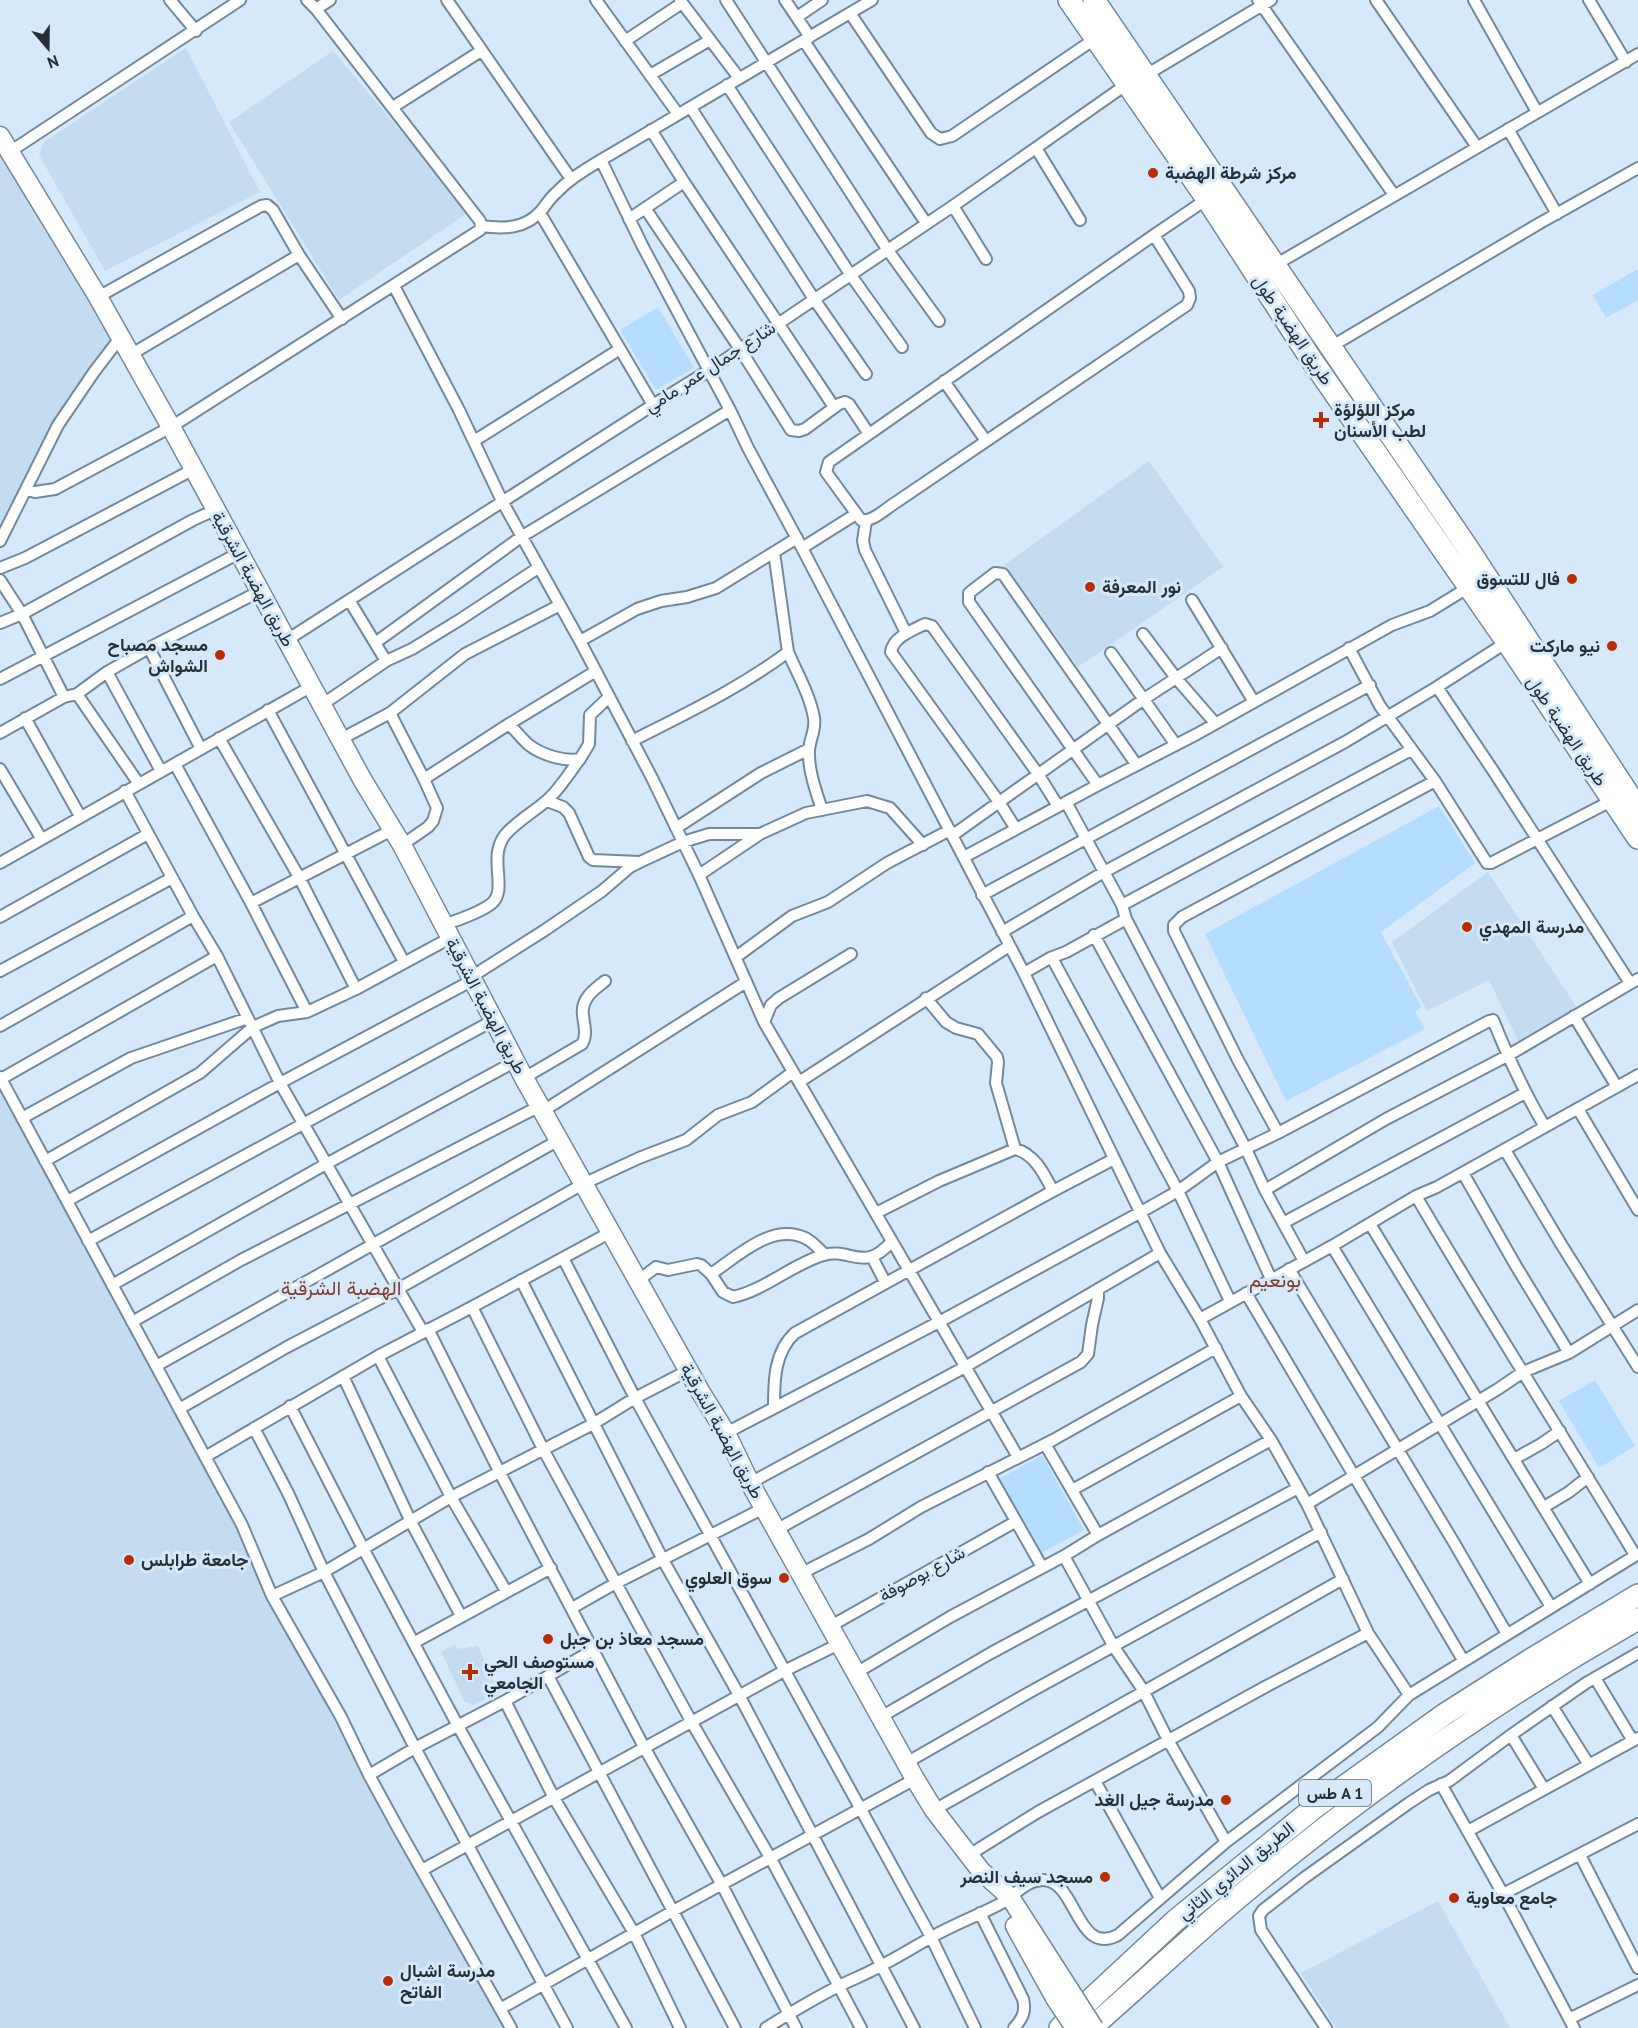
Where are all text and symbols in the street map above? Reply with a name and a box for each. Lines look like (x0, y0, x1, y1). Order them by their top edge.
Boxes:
north arrow (18, 18, 78, 78)
text: N (45, 51, 61, 73)
place label: مركز شرطة الهضبة (1165, 161, 1297, 184)
marker: مركز شرطة الهضبة (1146, 166, 1160, 180)
street label: طريق الهضبة طول (1248, 270, 1339, 389)
street label: شارع جمال عمر مامي (640, 316, 782, 421)
place label: مركز اللؤلؤة لطب الأسنان (1334, 398, 1426, 442)
marker: مركز اللؤلؤة لطب الأسنان (1312, 411, 1330, 429)
street label: طريق الهضبة الشرقية (207, 507, 300, 651)
place label: فال للتسوق (1476, 567, 1560, 590)
marker: فال للتسوق (1565, 572, 1579, 586)
place label: نور المعرفة (1102, 575, 1181, 598)
marker: نور المعرفة (1083, 580, 1097, 594)
place label: مسجد مصباح الشواش (108, 633, 208, 677)
place label: نيو ماركت (1530, 634, 1600, 657)
marker: نيو ماركت (1605, 639, 1619, 653)
marker: مسجد مصباح الشواش (213, 648, 227, 662)
street label: طريق الهضبة طول (1522, 671, 1613, 790)
place label: مدرسة المهدي (1479, 915, 1584, 942)
marker: مدرسة المهدي (1460, 920, 1474, 934)
street label: طريق الهضبة الشرقية (441, 933, 532, 1078)
district label: بونعيم (1249, 1267, 1301, 1293)
district label: الهضبة الشرقية (281, 1275, 401, 1301)
street label: طريق الهضبة الشرقية (676, 1359, 769, 1503)
street label: شارع بوصوفة (875, 1540, 969, 1608)
place label: جامعة طرابلس (141, 1548, 249, 1571)
marker: جامعة طرابلس (122, 1553, 136, 1567)
place label: سوق العلوي (685, 1566, 772, 1593)
marker: سوق العلوي (777, 1571, 791, 1585)
place label: مسجد معاذ بن جبل (560, 1627, 704, 1650)
marker: مسجد معاذ بن جبل (541, 1632, 555, 1646)
place label: مستوصف الحي الجامعي (484, 1650, 595, 1698)
marker: مستوصف الحي الجامعي (461, 1663, 479, 1681)
road number: طس A 1 (1299, 1780, 1371, 1806)
place label: مدرسة جيل الغد (1095, 1788, 1214, 1811)
marker: مدرسة جيل الغد (1219, 1793, 1233, 1807)
street label: الطريق الدائري الثاني (1173, 1816, 1301, 1928)
place label: مسجد سيف النصر (959, 1865, 1093, 1888)
marker: مسجد سيف النصر (1098, 1870, 1112, 1884)
place label: جامع معاوية (1466, 1886, 1557, 1910)
marker: جامع معاوية (1447, 1891, 1461, 1905)
place label: مدرسة اشبال الفاتح (400, 1959, 496, 2004)
marker: مدرسة اشبال الفاتح (381, 1974, 395, 1988)

